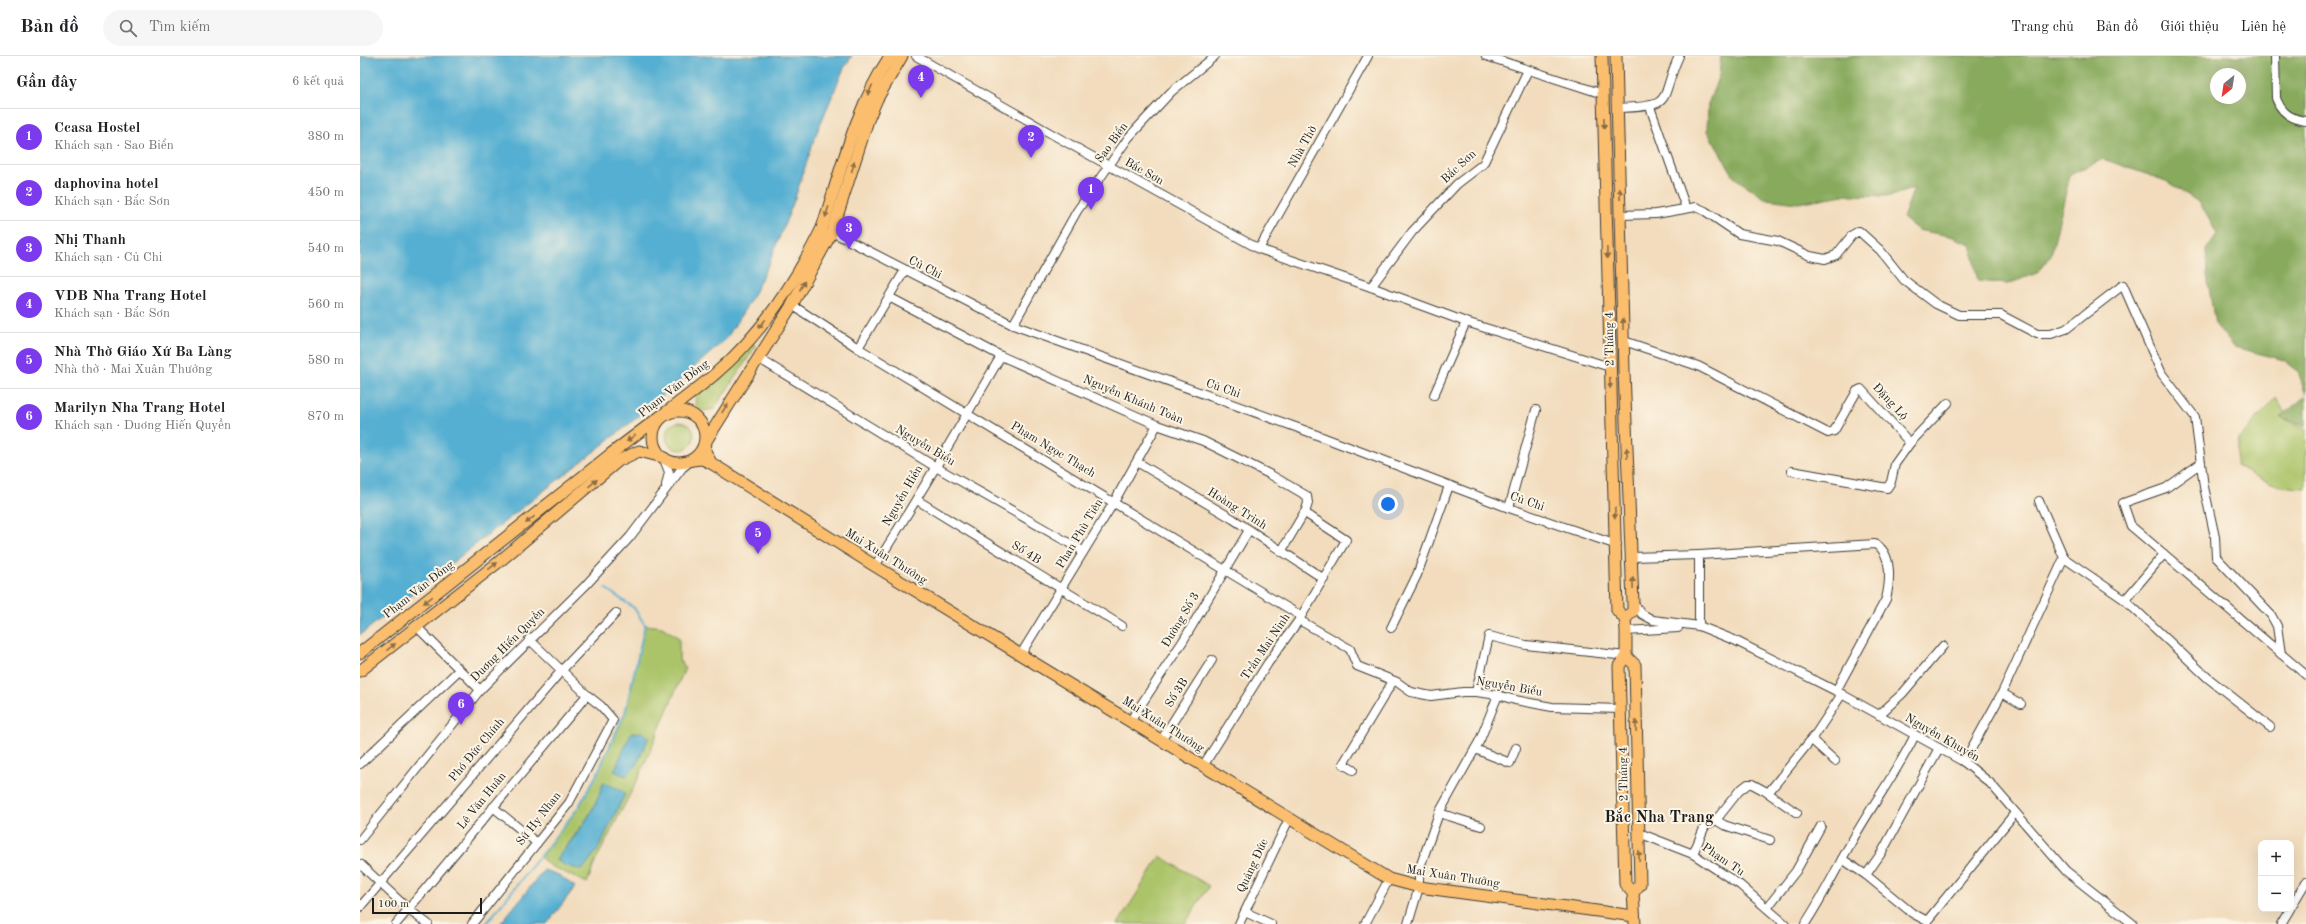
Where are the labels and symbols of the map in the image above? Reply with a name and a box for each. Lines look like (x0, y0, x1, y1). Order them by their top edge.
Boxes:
pin: 4 (908, 65, 934, 98)
north arrow (2210, 68, 2246, 104)
one-way arrow (867, 84, 873, 96)
one-way arrow (1600, 117, 1607, 129)
street label: Sao Biển (1092, 119, 1131, 165)
street label: Nhà Thờ (1287, 124, 1319, 170)
pin: 2 (1018, 125, 1044, 158)
street label: Bắc Sơn (1438, 146, 1479, 186)
street label: Bắc Sơn (1122, 155, 1167, 188)
one-way arrow (850, 161, 856, 173)
pin: 1 (1078, 177, 1104, 210)
one-way arrow (1617, 187, 1623, 200)
one-way arrow (824, 207, 830, 219)
pin: 3 (836, 216, 862, 249)
one-way arrow (1604, 247, 1610, 260)
street label: Củ Chi (906, 255, 944, 281)
one-way arrow (799, 280, 806, 292)
street label: 2 Tháng 4 (1604, 312, 1616, 366)
one-way arrow (1620, 317, 1626, 330)
one-way arrow (757, 318, 766, 329)
street label: Phạm Văn Đồng (635, 356, 712, 420)
street label: Nguyễn Khánh Toàn (1081, 373, 1186, 427)
one-way arrow (1607, 377, 1614, 389)
street label: Củ Chi (1204, 378, 1242, 400)
street label: Đặng Lộ (1870, 381, 1910, 423)
one-way arrow (722, 402, 729, 414)
street label: Phạm Ngọc Thạch (1009, 420, 1098, 480)
street label: Nguyễn Biểu (893, 422, 958, 469)
one-way arrow (626, 434, 637, 443)
one-way arrow (1624, 447, 1631, 459)
street label: Nguyễn Hiền (879, 462, 926, 529)
one-way arrow (587, 478, 598, 487)
street label: Hoàng Trinh (1205, 486, 1269, 532)
street label: Củ Chi (1508, 491, 1546, 513)
your location (1378, 494, 1398, 514)
street label: Phan Phù Tiên (1055, 497, 1106, 571)
one-way arrow (1612, 507, 1619, 519)
one-way arrow (524, 515, 535, 524)
pin: 5 (745, 521, 771, 554)
street label: Mai Xuân Thưởng (843, 527, 930, 587)
street label: Số 4B (1009, 539, 1043, 567)
street label: Phạm Văn Đồng (380, 557, 457, 621)
one-way arrow (487, 562, 498, 571)
one-way arrow (1629, 577, 1636, 589)
street label: Đường Số 3 (1159, 590, 1202, 649)
one-way arrow (422, 596, 433, 604)
street label: Duơng Hiến Quyền (467, 604, 548, 684)
street label: Trần Mai Ninh (1238, 610, 1293, 682)
one-way arrow (385, 642, 396, 651)
street label: Nguyễn Biểu (1475, 673, 1544, 699)
street label: Số 3B (1163, 676, 1191, 710)
pin: 6 (448, 692, 474, 725)
street label: Mai Xuân Thưởng (1120, 695, 1207, 755)
street label: Nguyễn Khuyến (1903, 711, 1982, 764)
street label: Phó Đức Chính (447, 716, 507, 784)
one-way arrow (1633, 719, 1639, 732)
street label: 2 Tháng 4 (1618, 747, 1630, 801)
street label: Lê Văn Huân (455, 770, 509, 832)
street label: Sử Hy Nhan (514, 789, 564, 848)
district label: Bắc Nha Trang (1604, 807, 1714, 826)
street label: Quảng Đức (1235, 837, 1271, 895)
street label: Phạm Tu (1700, 841, 1747, 879)
one-way arrow (1636, 850, 1643, 862)
street label: Mai Xuân Thưởng (1406, 864, 1501, 890)
scale bar (372, 896, 482, 915)

